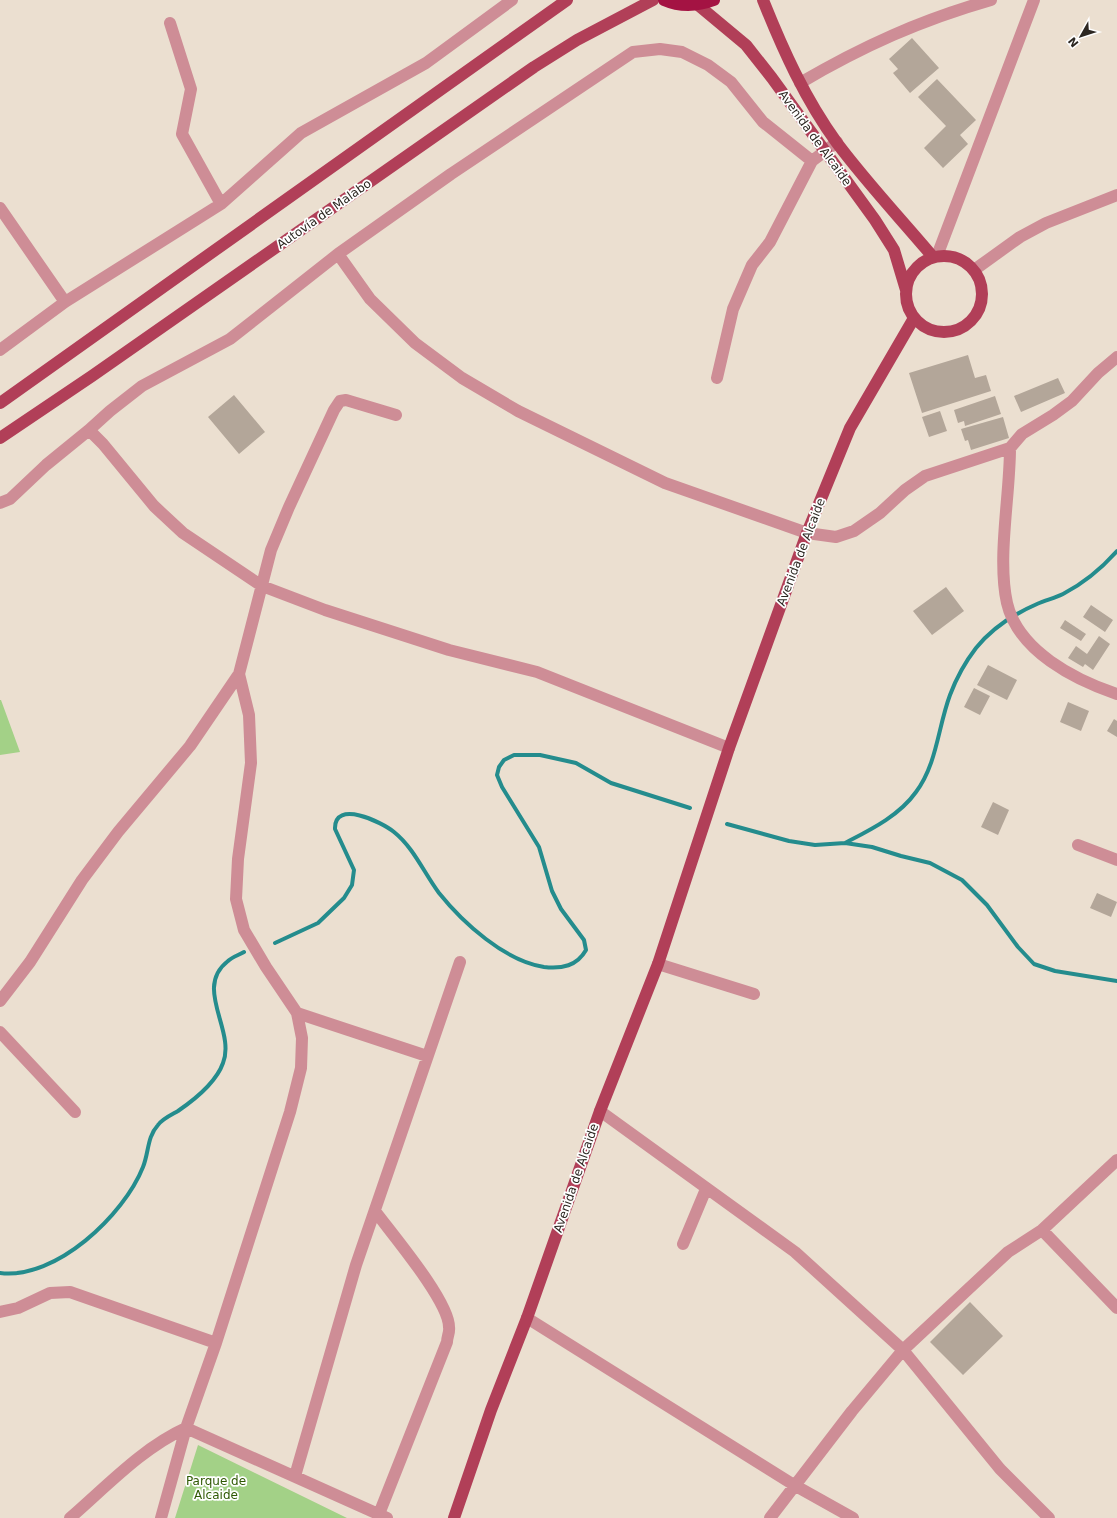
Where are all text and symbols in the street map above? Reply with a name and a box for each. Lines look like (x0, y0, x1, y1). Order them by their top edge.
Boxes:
north arrow (1061, 16, 1101, 56)
text: N (1066, 34, 1082, 50)
street label: Avenida de Alcaide (776, 88, 854, 188)
street label: Autovía de Malabo (274, 176, 374, 252)
street label: Avenida de Alcaide (774, 496, 828, 608)
street label: Avenida de Alcaide (551, 1122, 601, 1234)
park label: Parque de Alcaide (186, 1474, 246, 1502)

